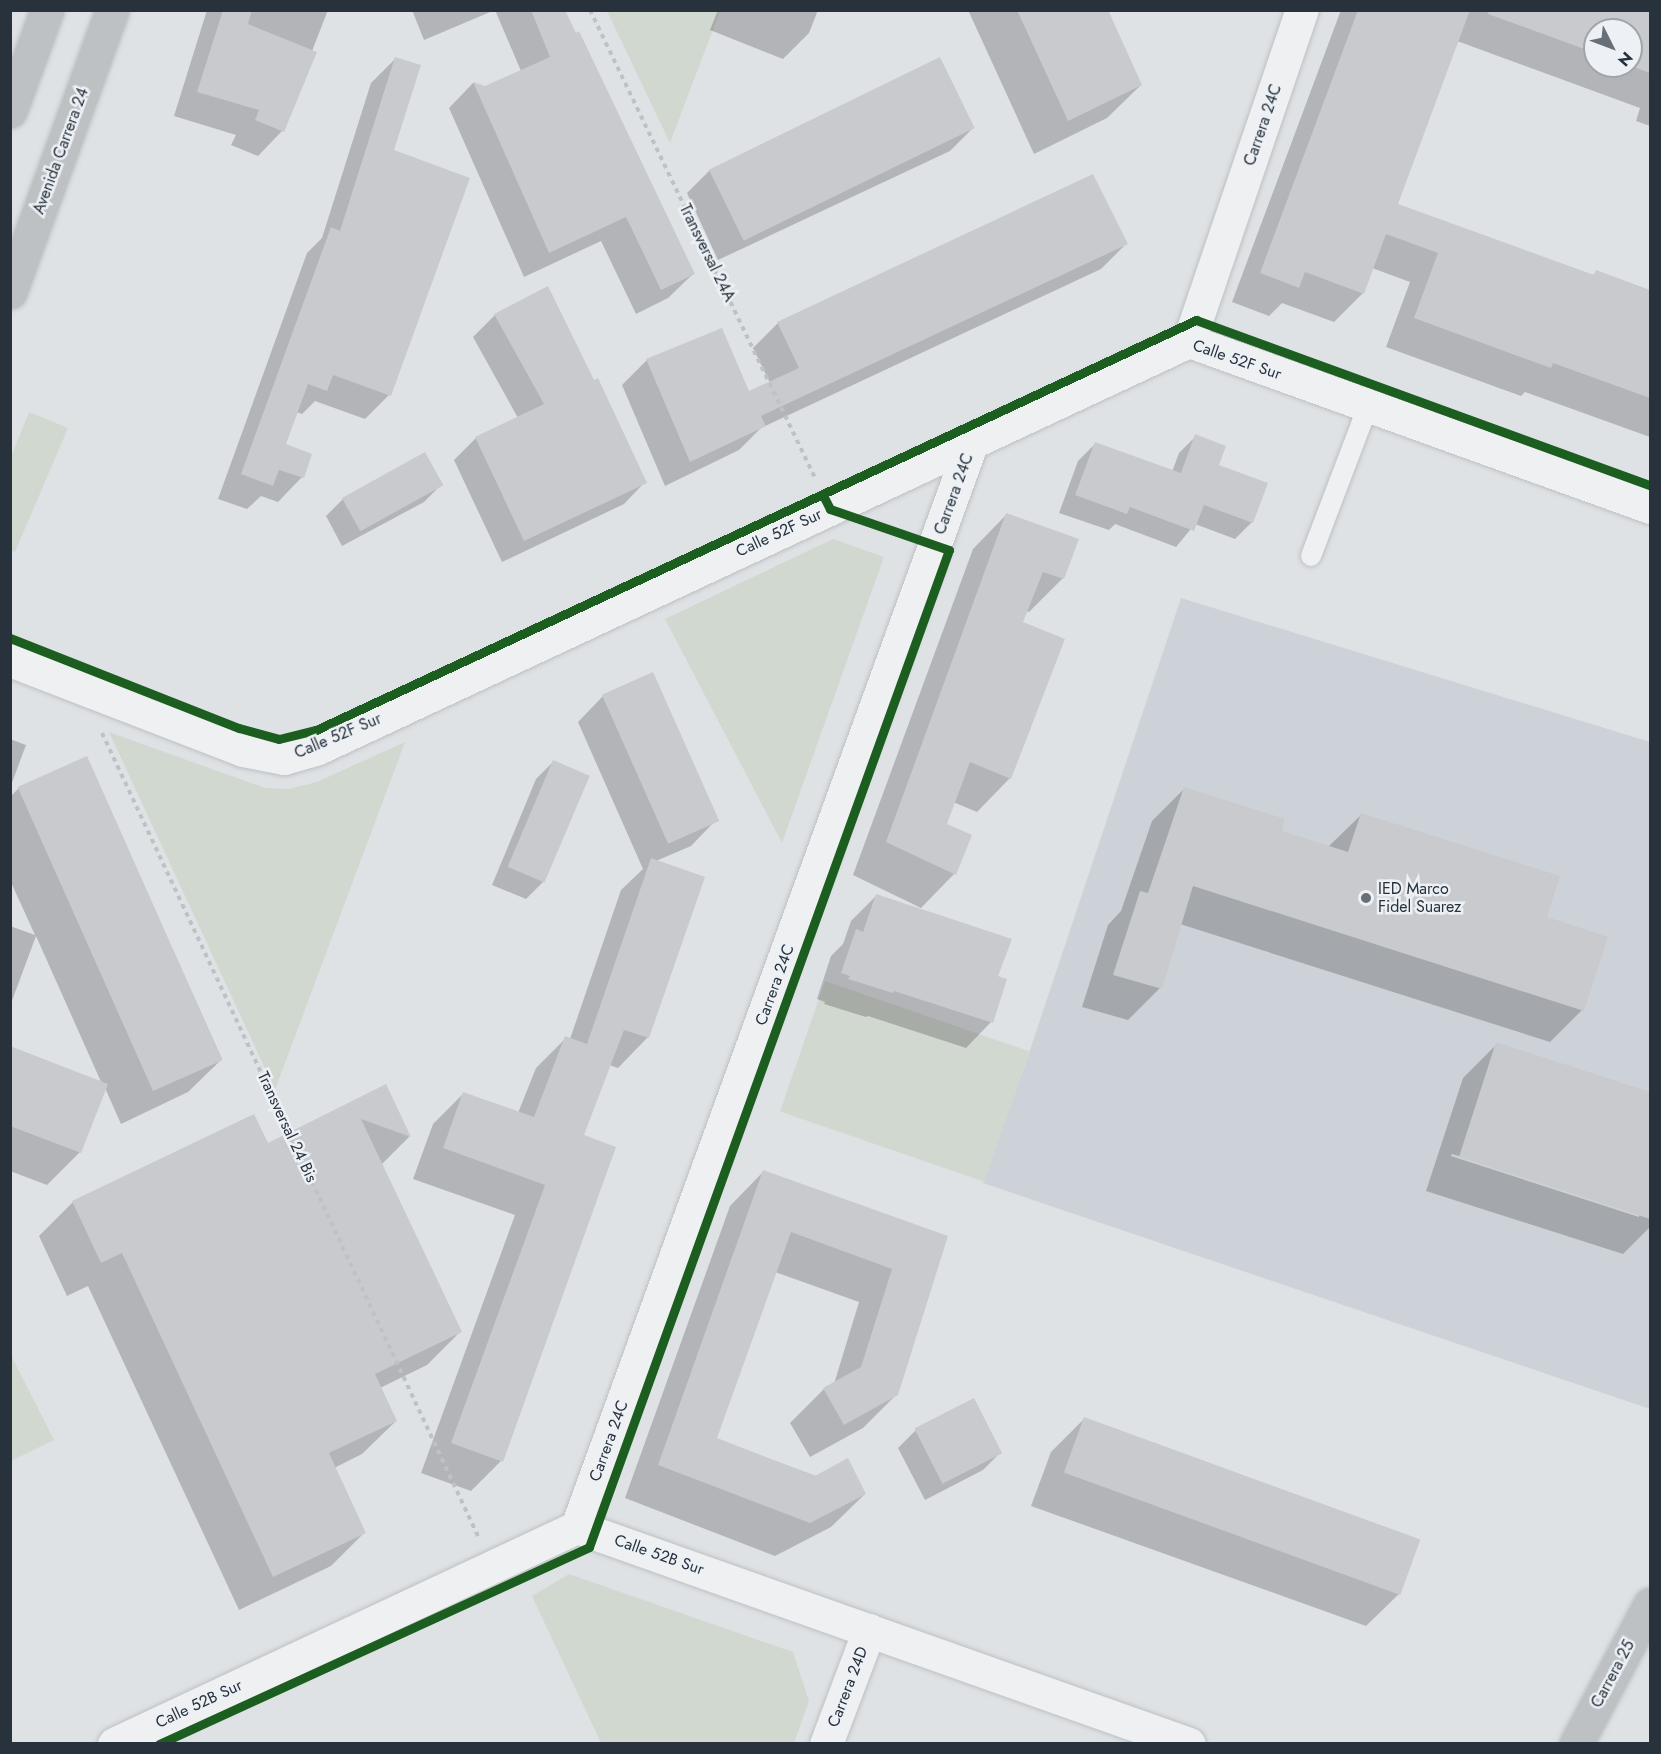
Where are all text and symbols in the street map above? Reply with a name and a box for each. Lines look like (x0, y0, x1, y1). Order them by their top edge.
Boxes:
north arrow (1583, 18, 1643, 78)
text: N (1612, 47, 1638, 71)
street label: Carrera 24C (1240, 82, 1286, 168)
street label: Avenida Carrera 24 (29, 85, 93, 217)
street label: Transversal 24A (675, 201, 739, 305)
street label: Calle 52F Sur (1190, 336, 1284, 384)
street label: Carrera 24C (930, 451, 978, 537)
street label: Calle 52F Sur (733, 505, 825, 561)
street label: Calle 52F Sur (292, 709, 384, 763)
place label: IED Marco Fidel Suarez (1378, 879, 1461, 917)
marker: IED Marco Fidel Suarez (1359, 891, 1373, 905)
street label: Carrera 24C (751, 942, 799, 1028)
street label: Transversal 24 Bis (253, 1069, 321, 1185)
street label: Carrera 24C (585, 1398, 633, 1484)
street label: Calle 52B Sur (612, 1531, 706, 1579)
street label: Carrera 25 (1587, 1637, 1639, 1711)
street label: Carrera 24D (824, 1644, 872, 1730)
street label: Calle 52B Sur (153, 1676, 245, 1732)

